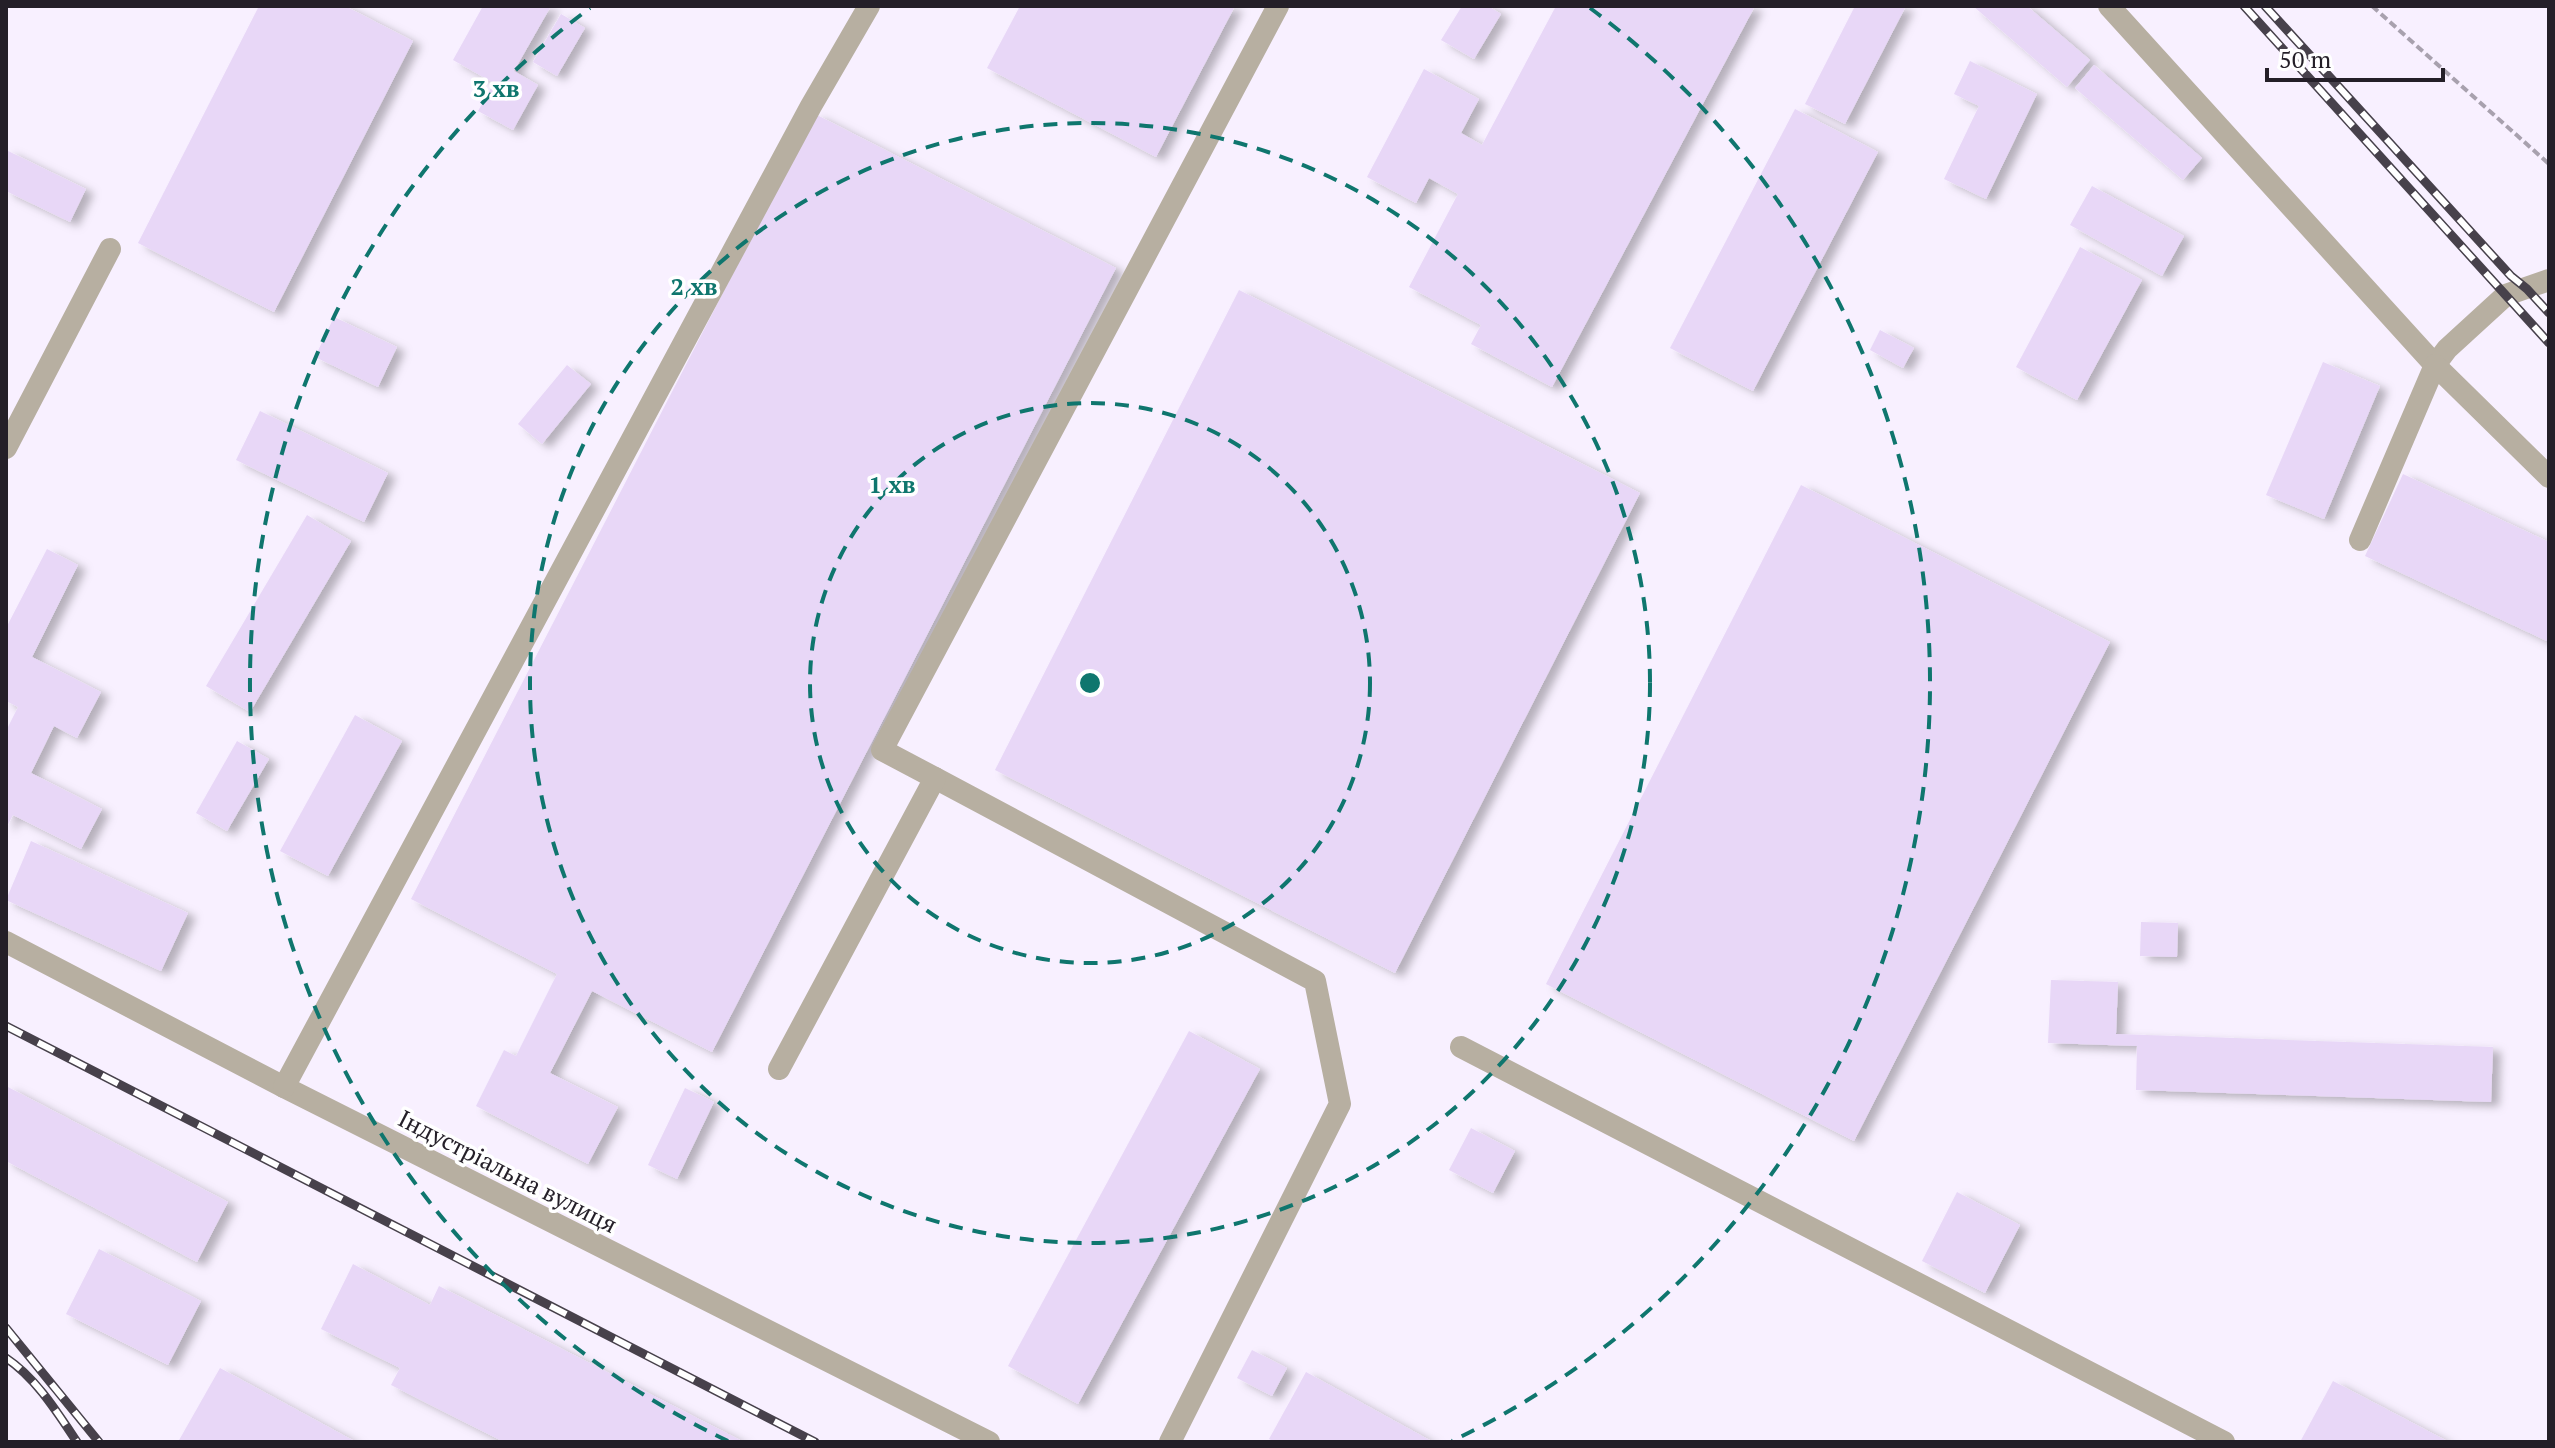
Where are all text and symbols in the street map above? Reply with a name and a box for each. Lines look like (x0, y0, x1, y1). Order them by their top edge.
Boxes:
scale bar (2267, 32, 2443, 82)
text: 50 m (2279, 43, 2331, 75)
text: 3 хв (472, 72, 520, 104)
text: 2 хв (670, 270, 718, 302)
text: 1 хв (868, 468, 916, 500)
centre of rings (1076, 669, 1104, 697)
street label: Індустріальна вулиця (393, 1102, 623, 1240)

